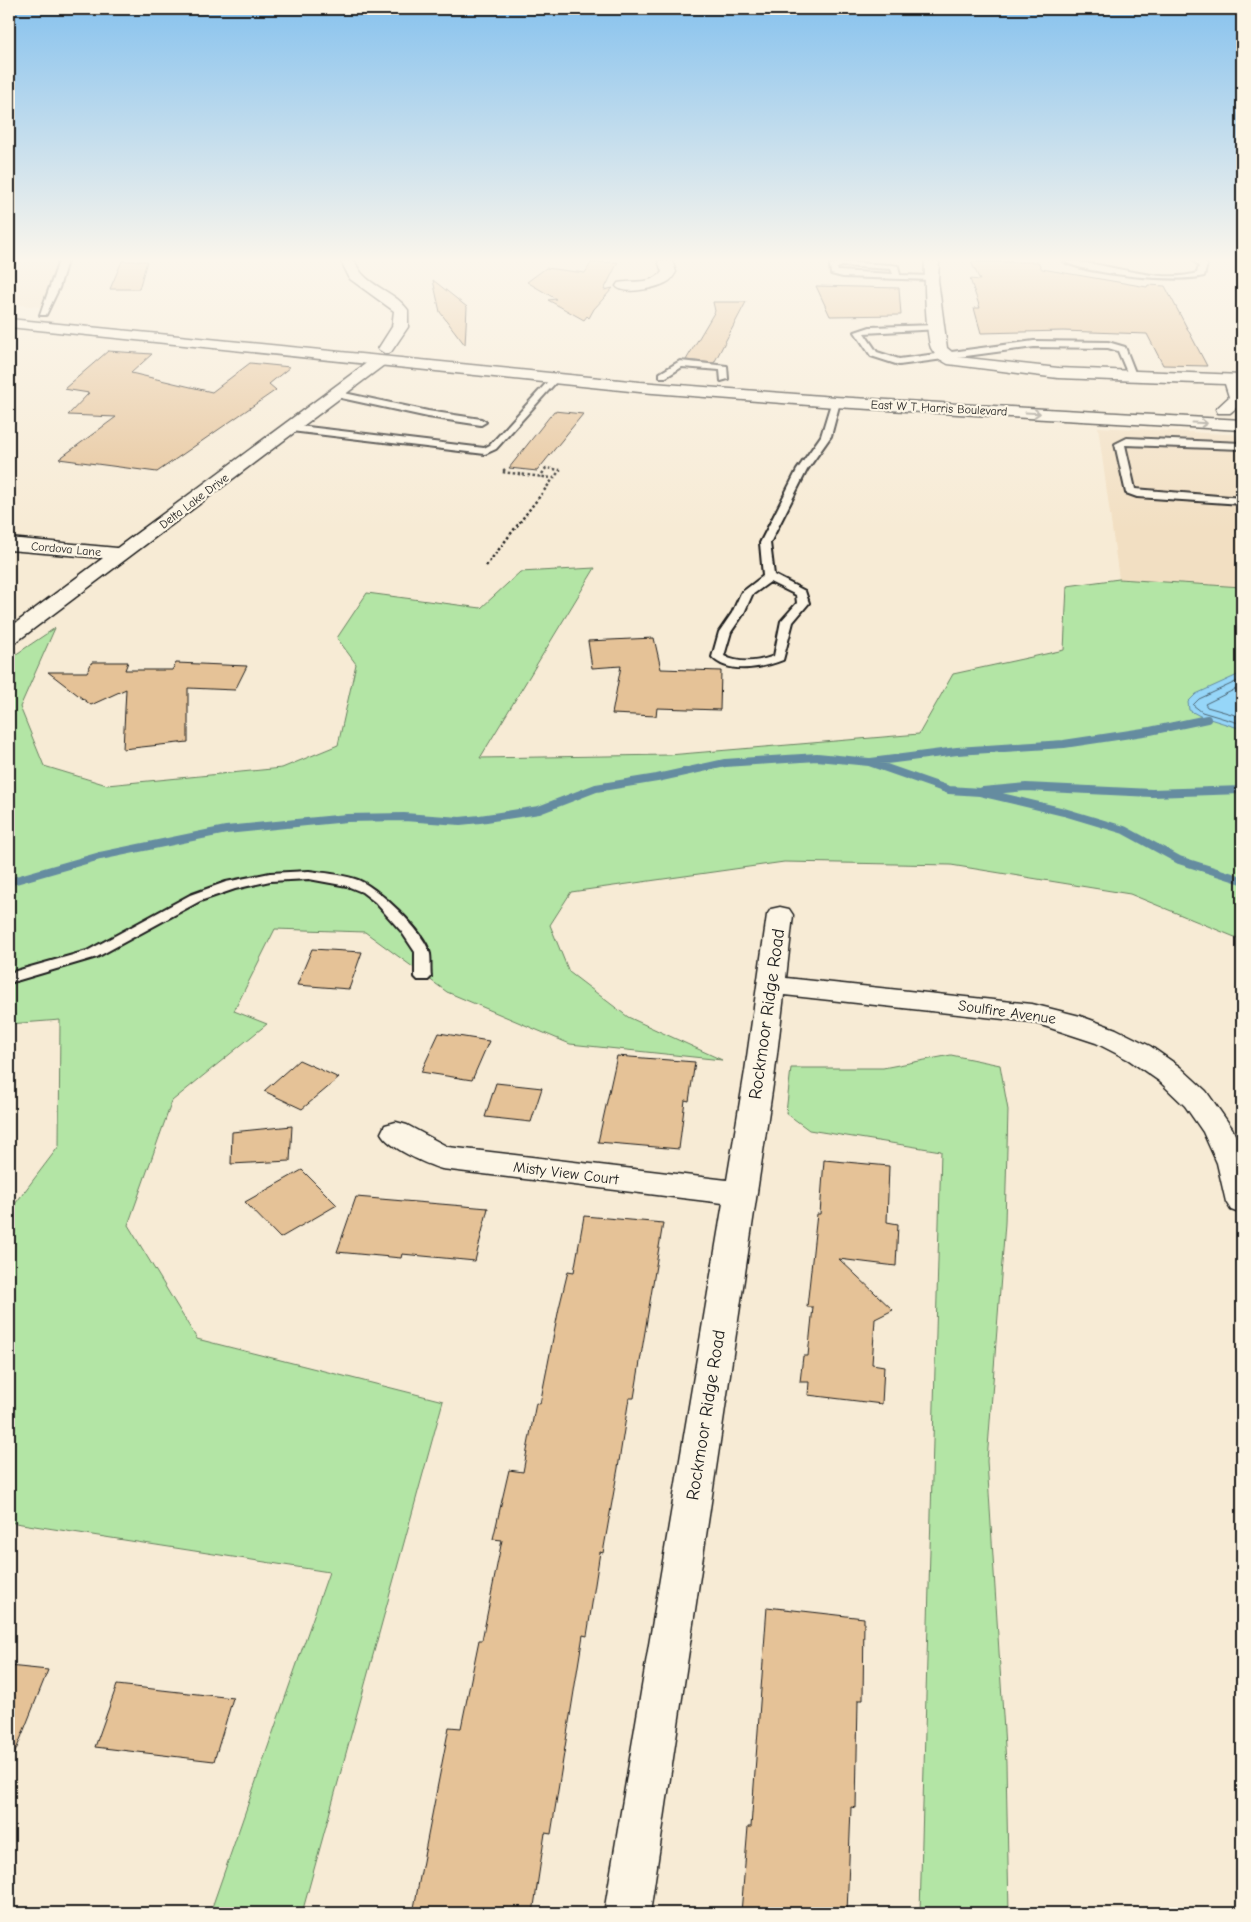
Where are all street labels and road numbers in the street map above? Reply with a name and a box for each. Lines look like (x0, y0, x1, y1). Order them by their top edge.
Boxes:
street label: East W T Harris Boulevard (870, 397, 1008, 419)
street label: Delta Lake Drive (157, 470, 231, 532)
street label: Cordova Lane (30, 539, 102, 559)
street label: Rockmoor Ridge Road (745, 927, 789, 1101)
street label: Soulfire Avenue (957, 996, 1058, 1028)
street label: Misty View Court (512, 1158, 621, 1188)
street label: Rockmoor Ridge Road (682, 1328, 730, 1502)

